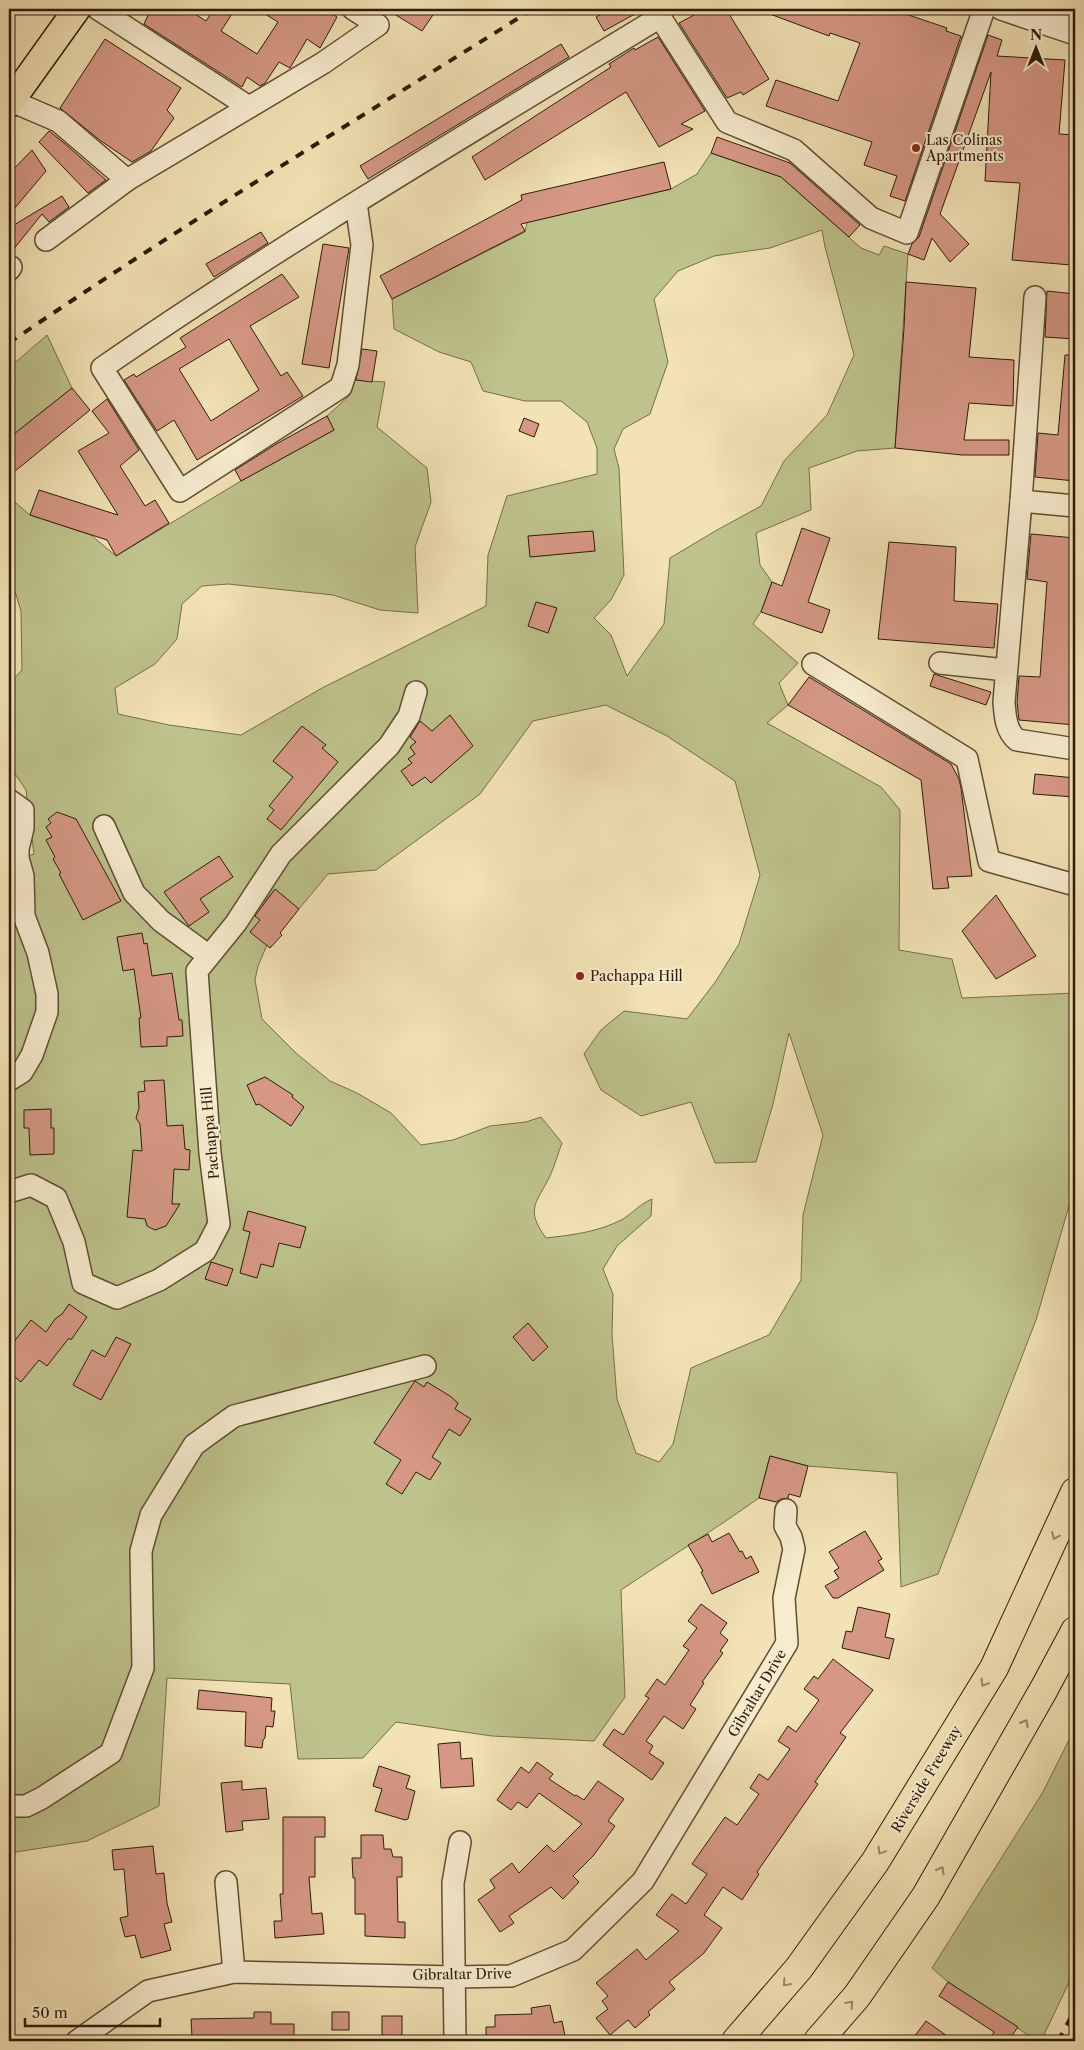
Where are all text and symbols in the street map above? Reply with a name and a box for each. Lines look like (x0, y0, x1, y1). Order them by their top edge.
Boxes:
north arrow (1012, 22, 1062, 72)
text: N (1030, 26, 1042, 44)
place label: Las Colinas Apartments (925, 131, 1004, 165)
marker: Las Colinas Apartments (910, 142, 922, 154)
place label: Pachappa Hill (590, 967, 683, 985)
marker: Pachappa Hill (574, 970, 586, 982)
street label: Pachappa Hill (197, 1086, 223, 1180)
one-way arrow (1050, 1531, 1061, 1540)
street label: Gibraltar Drive (724, 1646, 790, 1740)
one-way arrow (981, 1677, 991, 1686)
one-way arrow (1019, 1719, 1029, 1728)
street label: Riverside Freeway (887, 1722, 965, 1836)
one-way arrow (878, 1846, 888, 1855)
one-way arrow (935, 1866, 945, 1875)
street label: Gibraltar Drive (412, 1964, 512, 1984)
one-way arrow (783, 1977, 792, 1986)
scale bar (25, 1995, 160, 2027)
one-way arrow (844, 2001, 853, 2010)
text: 50 m (32, 2003, 68, 2022)

